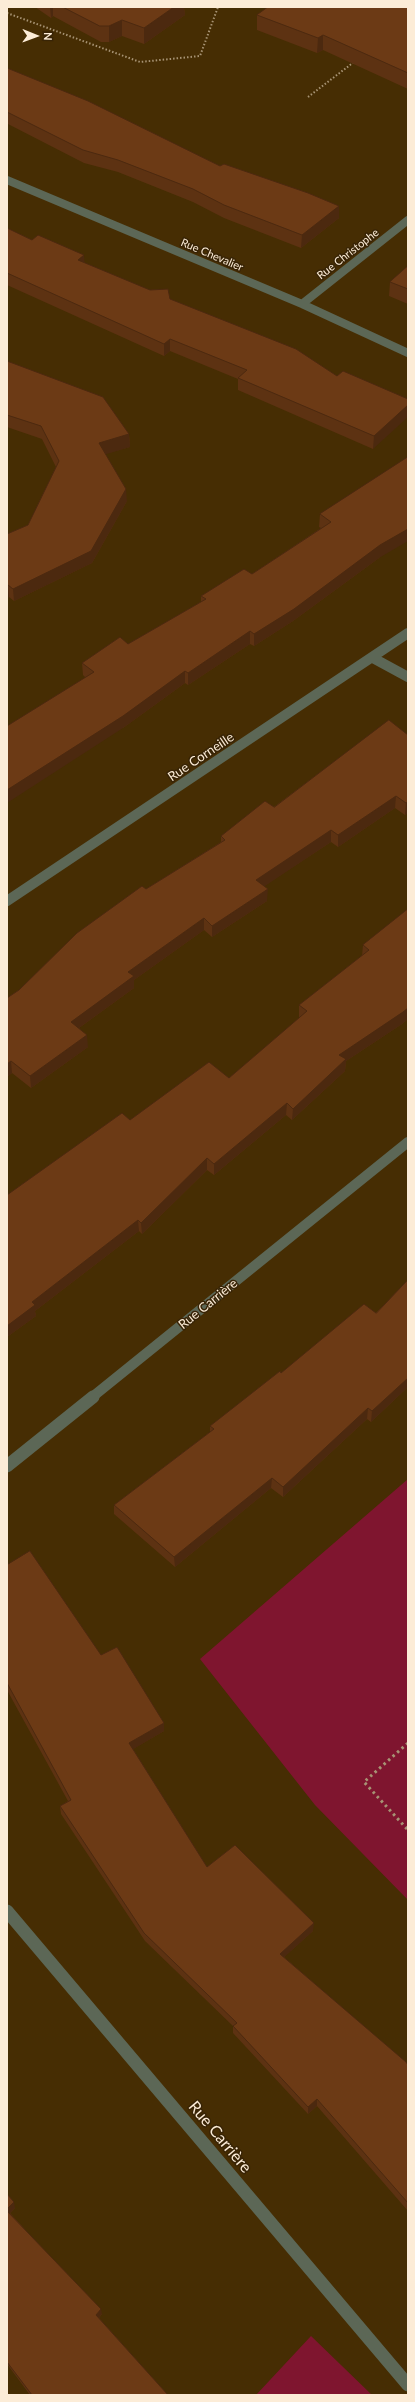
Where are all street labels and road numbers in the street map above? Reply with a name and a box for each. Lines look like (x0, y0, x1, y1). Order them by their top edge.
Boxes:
street label: Rue Christophe (315, 226, 381, 282)
street label: Rue Chevalier (179, 236, 245, 274)
street label: Rue Corneille (165, 729, 237, 785)
street label: Rue Carrière (175, 1276, 241, 1332)
street label: Rue Carrière (184, 2097, 256, 2177)

